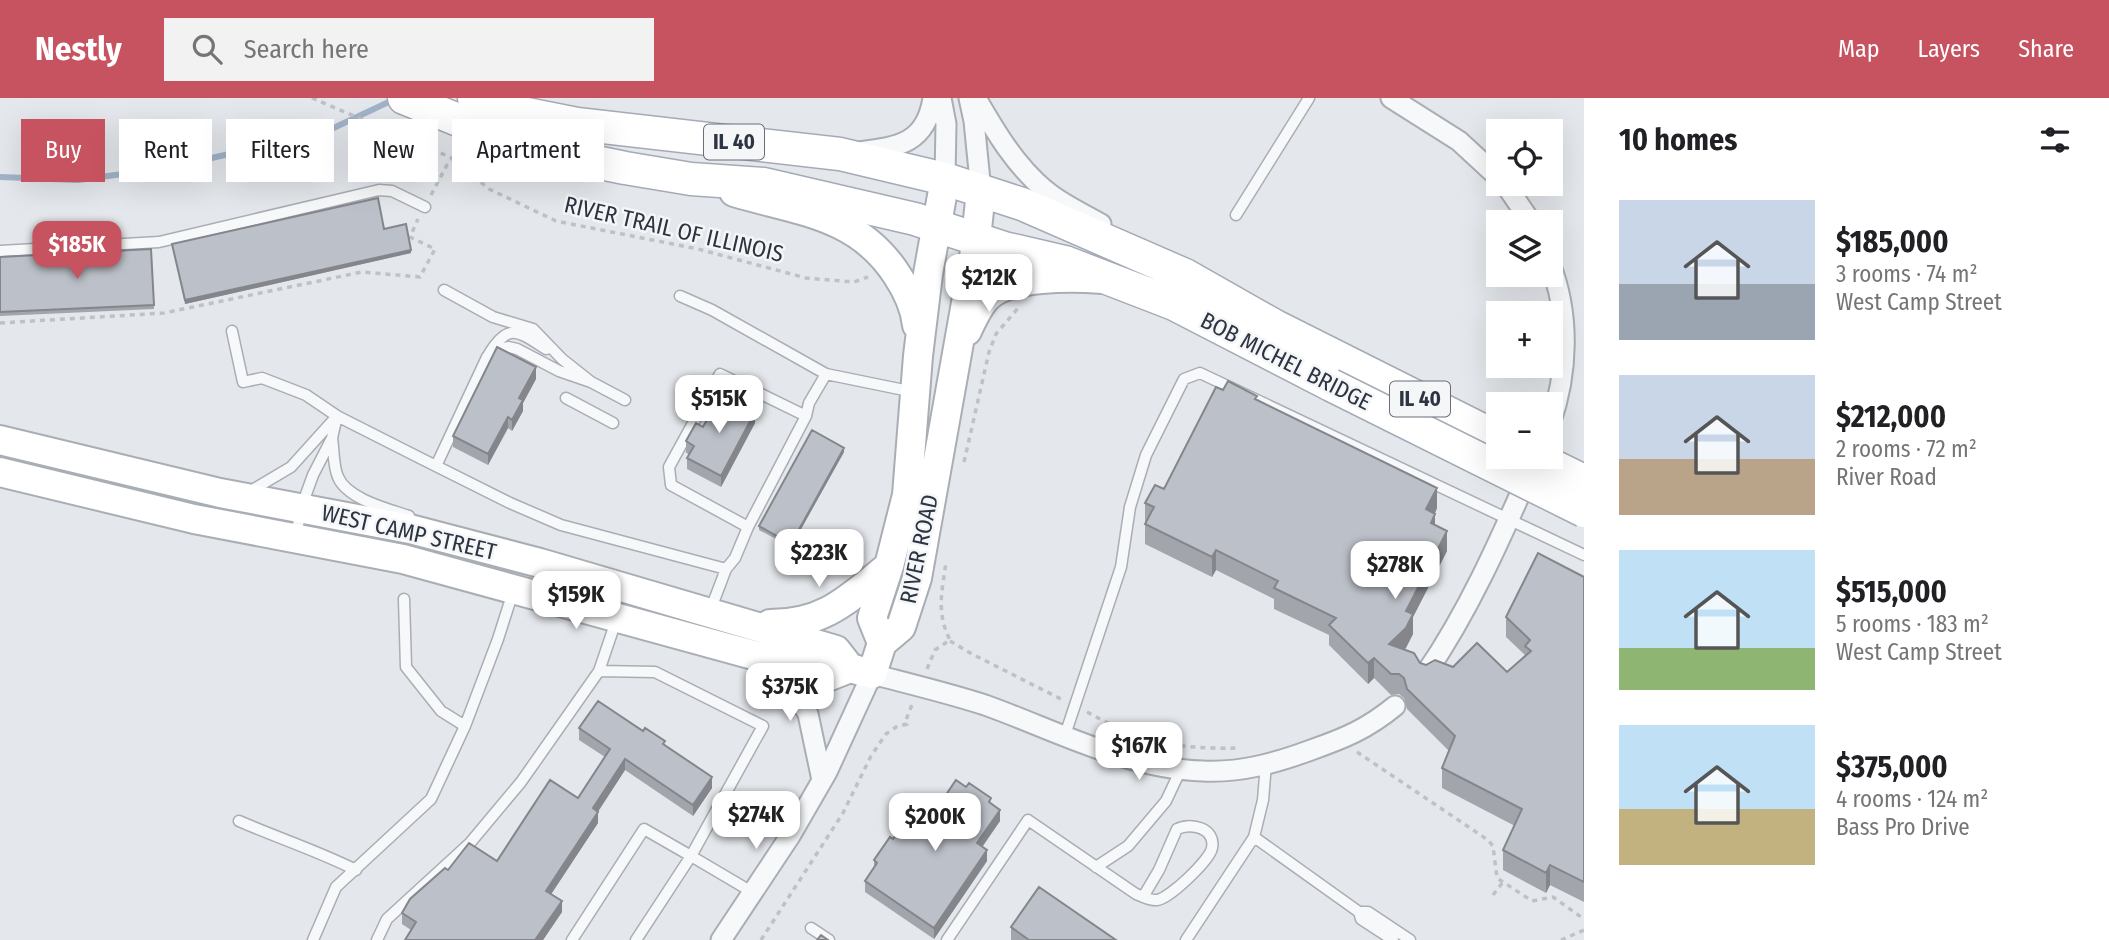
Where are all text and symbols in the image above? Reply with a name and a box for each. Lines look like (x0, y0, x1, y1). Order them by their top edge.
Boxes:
search box (164, 18, 654, 81)
text: Nestly (35, 29, 122, 69)
icon: search (188, 30, 226, 68)
text: Search here (244, 34, 369, 65)
text: Map (1838, 35, 1880, 63)
text: Layers (1918, 35, 1980, 63)
text: Share (2018, 35, 2074, 63)
chip: Buy (21, 119, 105, 182)
chip: Rent (119, 119, 212, 182)
chip: Filters (226, 119, 334, 182)
chip: New (348, 119, 438, 182)
chip: Apartment (452, 119, 604, 182)
map controls (1486, 119, 1563, 469)
button: locate (1486, 119, 1563, 196)
icon: filters (2036, 121, 2074, 159)
text: 10 homes (1619, 122, 1737, 158)
road number: IL 40 (704, 124, 764, 159)
street label: RIVER TRAIL OF ILLINOIS (562, 190, 786, 268)
button: layers (1486, 210, 1563, 287)
pin: $185K (28, 222, 126, 281)
text: $185,000 (1836, 224, 1949, 260)
icon: home (1675, 228, 1759, 312)
text: $185K (48, 230, 106, 258)
pin: $212K (940, 254, 1038, 314)
text: 3 rooms · 74 m² (1836, 260, 1978, 288)
text: $212K (961, 263, 1017, 291)
text: West Camp Street (1836, 288, 2002, 316)
button: + (1486, 301, 1563, 378)
street label: BOB MICHEL BRIDGE (1196, 306, 1376, 416)
pin: $515K (670, 376, 768, 435)
road number: IL 40 (1390, 382, 1450, 416)
text: $515K (691, 384, 747, 412)
button: − (1486, 392, 1563, 469)
text: $212,000 (1836, 399, 1946, 435)
icon: home (1675, 403, 1759, 487)
text: 2 rooms · 72 m² (1836, 435, 1977, 463)
text: River Road (1836, 463, 1937, 491)
street label: RIVER ROAD (894, 492, 944, 606)
street label: WEST CAMP STREET (319, 498, 500, 566)
pin: $223K (770, 530, 868, 589)
text: $223K (791, 538, 847, 566)
pin: $278K (1346, 542, 1444, 601)
text: $278K (1367, 550, 1423, 578)
pin: $159K (527, 572, 625, 631)
text: $515,000 (1836, 574, 1947, 610)
icon: home (1675, 578, 1759, 662)
text: $159K (548, 580, 604, 608)
text: 5 rooms · 183 m² (1836, 610, 1989, 638)
text: West Camp Street (1836, 638, 2002, 666)
pin: $375K (741, 664, 839, 723)
text: $375K (762, 672, 818, 700)
pin: $167K (1090, 722, 1188, 782)
text: $167K (1111, 731, 1167, 759)
text: $375,000 (1836, 749, 1948, 785)
icon: home (1675, 753, 1759, 837)
text: 4 rooms · 124 m² (1836, 785, 1988, 813)
pin: $274K (707, 792, 805, 851)
pin: $200K (886, 794, 984, 853)
text: $274K (728, 800, 784, 828)
text: $200K (905, 802, 965, 830)
text: Bass Pro Drive (1836, 813, 1970, 841)

